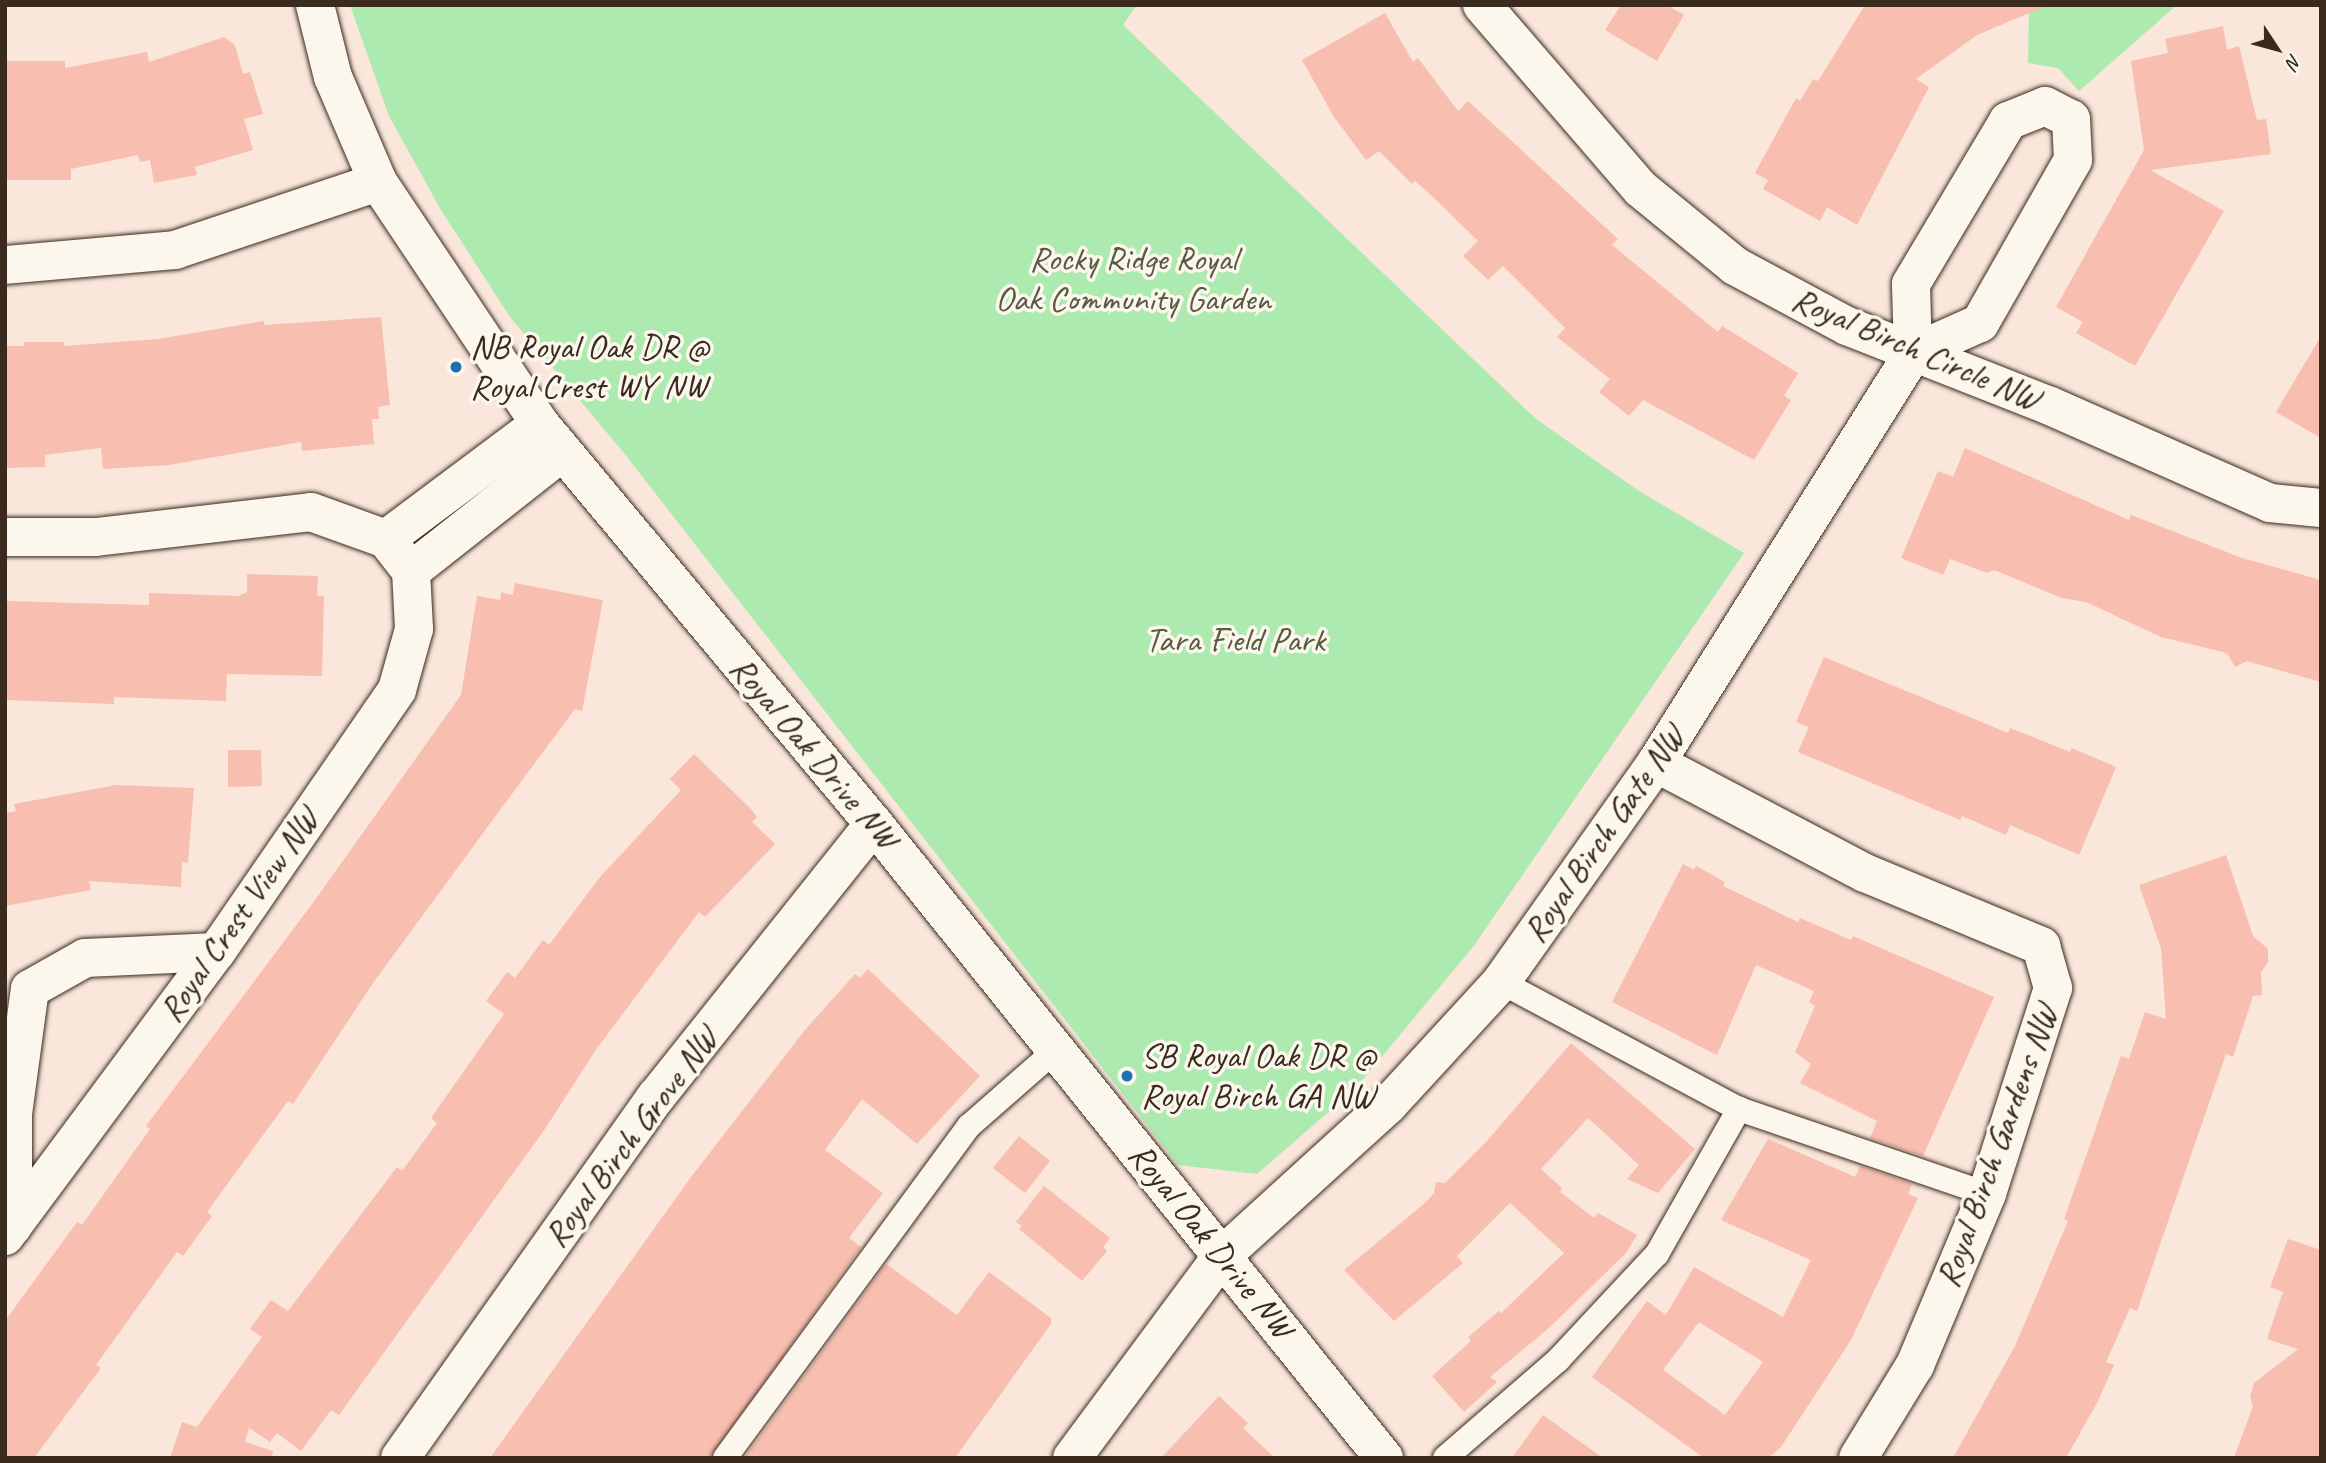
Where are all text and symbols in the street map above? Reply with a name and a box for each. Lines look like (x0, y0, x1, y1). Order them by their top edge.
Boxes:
north arrow (2242, 14, 2312, 84)
text: N (2281, 50, 2307, 73)
park label: Rocky Ridge Royal Oak Community Garden (995, 238, 1271, 320)
street label: Royal Birch Circle NW (1786, 278, 2046, 420)
place label: NB Royal Oak DR @ Royal Crest WY NW (470, 326, 711, 408)
marker: NB Royal Oak DR @ Royal Crest WY NW (448, 359, 464, 375)
park label: Tara Field Park (1144, 619, 1326, 661)
street label: Royal Oak Drive NW (720, 647, 908, 859)
street label: Royal Birch Gate NW (1514, 717, 1694, 951)
street label: Royal Crest View NW (150, 800, 328, 1030)
street label: Royal Birch Gardens NW (1926, 999, 2068, 1293)
street label: Royal Birch Grove NW (535, 1019, 727, 1255)
place label: SB Royal Oak DR @ Royal Birch GA NW (1141, 1035, 1378, 1117)
marker: SB Royal Oak DR @ Royal Birch GA NW (1119, 1068, 1135, 1084)
street label: Royal Oak Drive NW (1118, 1134, 1304, 1348)

